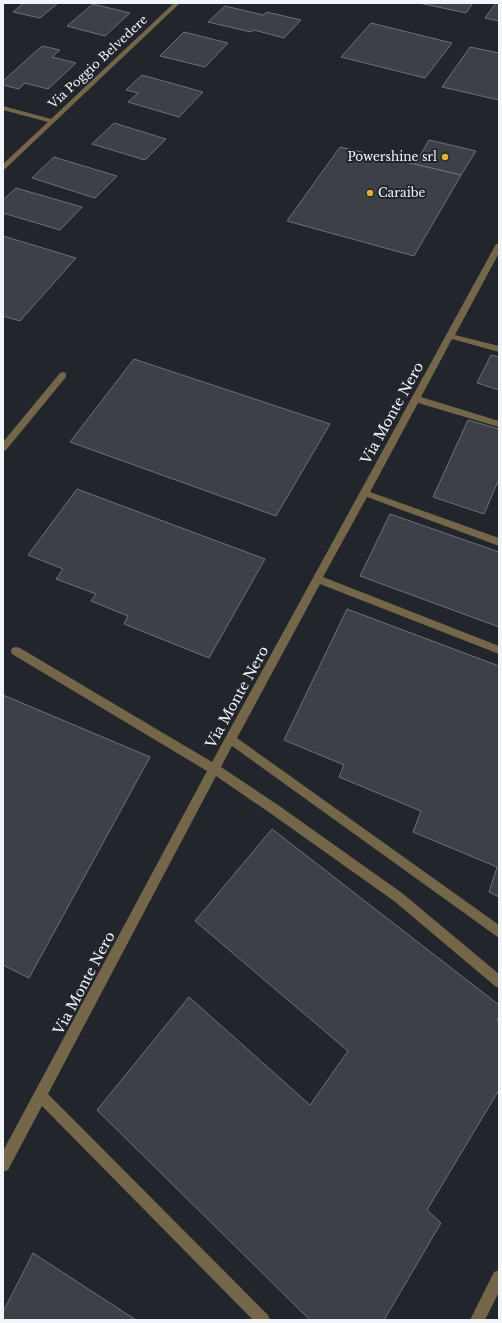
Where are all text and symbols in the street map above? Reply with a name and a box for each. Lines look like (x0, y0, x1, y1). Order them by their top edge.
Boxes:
street label: Via Poggio Belvedere (44, 12, 150, 112)
place label: Powershine srl (347, 149, 437, 164)
marker: Powershine srl (440, 152, 450, 162)
place label: Caraibe (378, 185, 426, 200)
marker: Caraibe (365, 188, 375, 198)
street label: Via Monte Nero (356, 359, 428, 468)
street label: Via Monte Nero (201, 643, 273, 752)
street label: Via Monte Nero (49, 928, 119, 1039)

